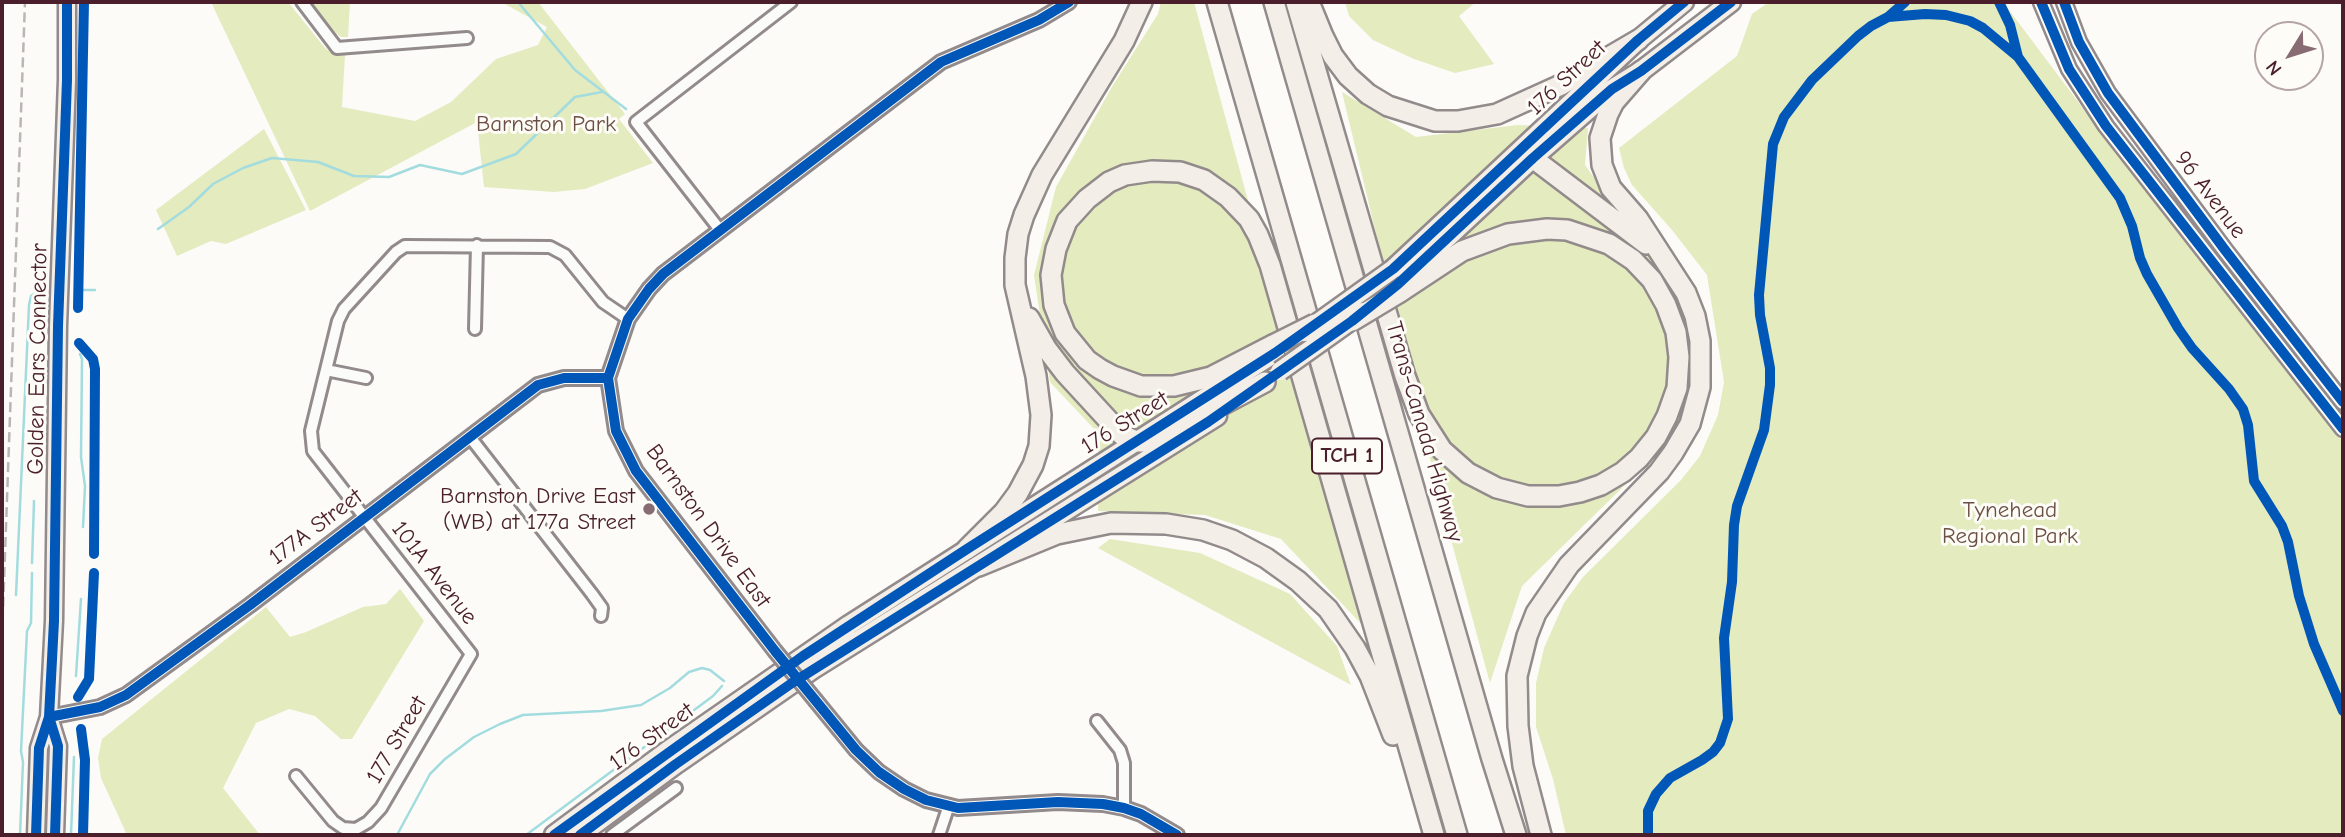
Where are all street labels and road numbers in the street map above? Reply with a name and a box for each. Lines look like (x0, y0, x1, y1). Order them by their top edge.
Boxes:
street label: 176 Street (1522, 35, 1612, 121)
street label: 96 Avenue (2168, 146, 2252, 244)
street label: Golden Ears Connector (22, 243, 54, 475)
street label: Trans-Canada Highway (1379, 318, 1469, 546)
street label: 176 Street (1076, 385, 1174, 461)
road number: TCH 1 (1312, 438, 1382, 474)
street label: Barnston Drive East (640, 439, 776, 613)
street label: 177A Street (264, 483, 368, 571)
street label: 101A Avenue (385, 516, 483, 630)
street label: 177 Street (361, 691, 433, 789)
street label: 176 Street (604, 697, 700, 777)

